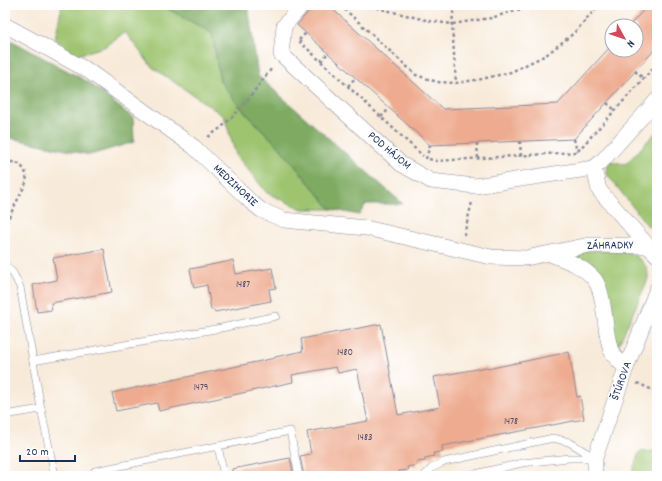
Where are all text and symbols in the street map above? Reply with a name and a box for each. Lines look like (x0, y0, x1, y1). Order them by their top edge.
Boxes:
north arrow (604, 18, 644, 58)
text: N (622, 36, 638, 51)
street label: POD HÁJOM (364, 128, 414, 174)
street label: MEDZIHORIE (209, 161, 262, 212)
street label: ZÁHRADKY (587, 237, 634, 255)
house number: 1487 (236, 278, 250, 292)
house number: 1480 (337, 346, 353, 360)
street label: ŠTÚROVA (607, 359, 637, 403)
house number: 1479 (194, 381, 208, 395)
house number: 1478 (504, 415, 518, 429)
house number: 1483 (358, 431, 372, 445)
scale bar (20, 437, 75, 463)
text: 20 m (26, 444, 49, 461)

